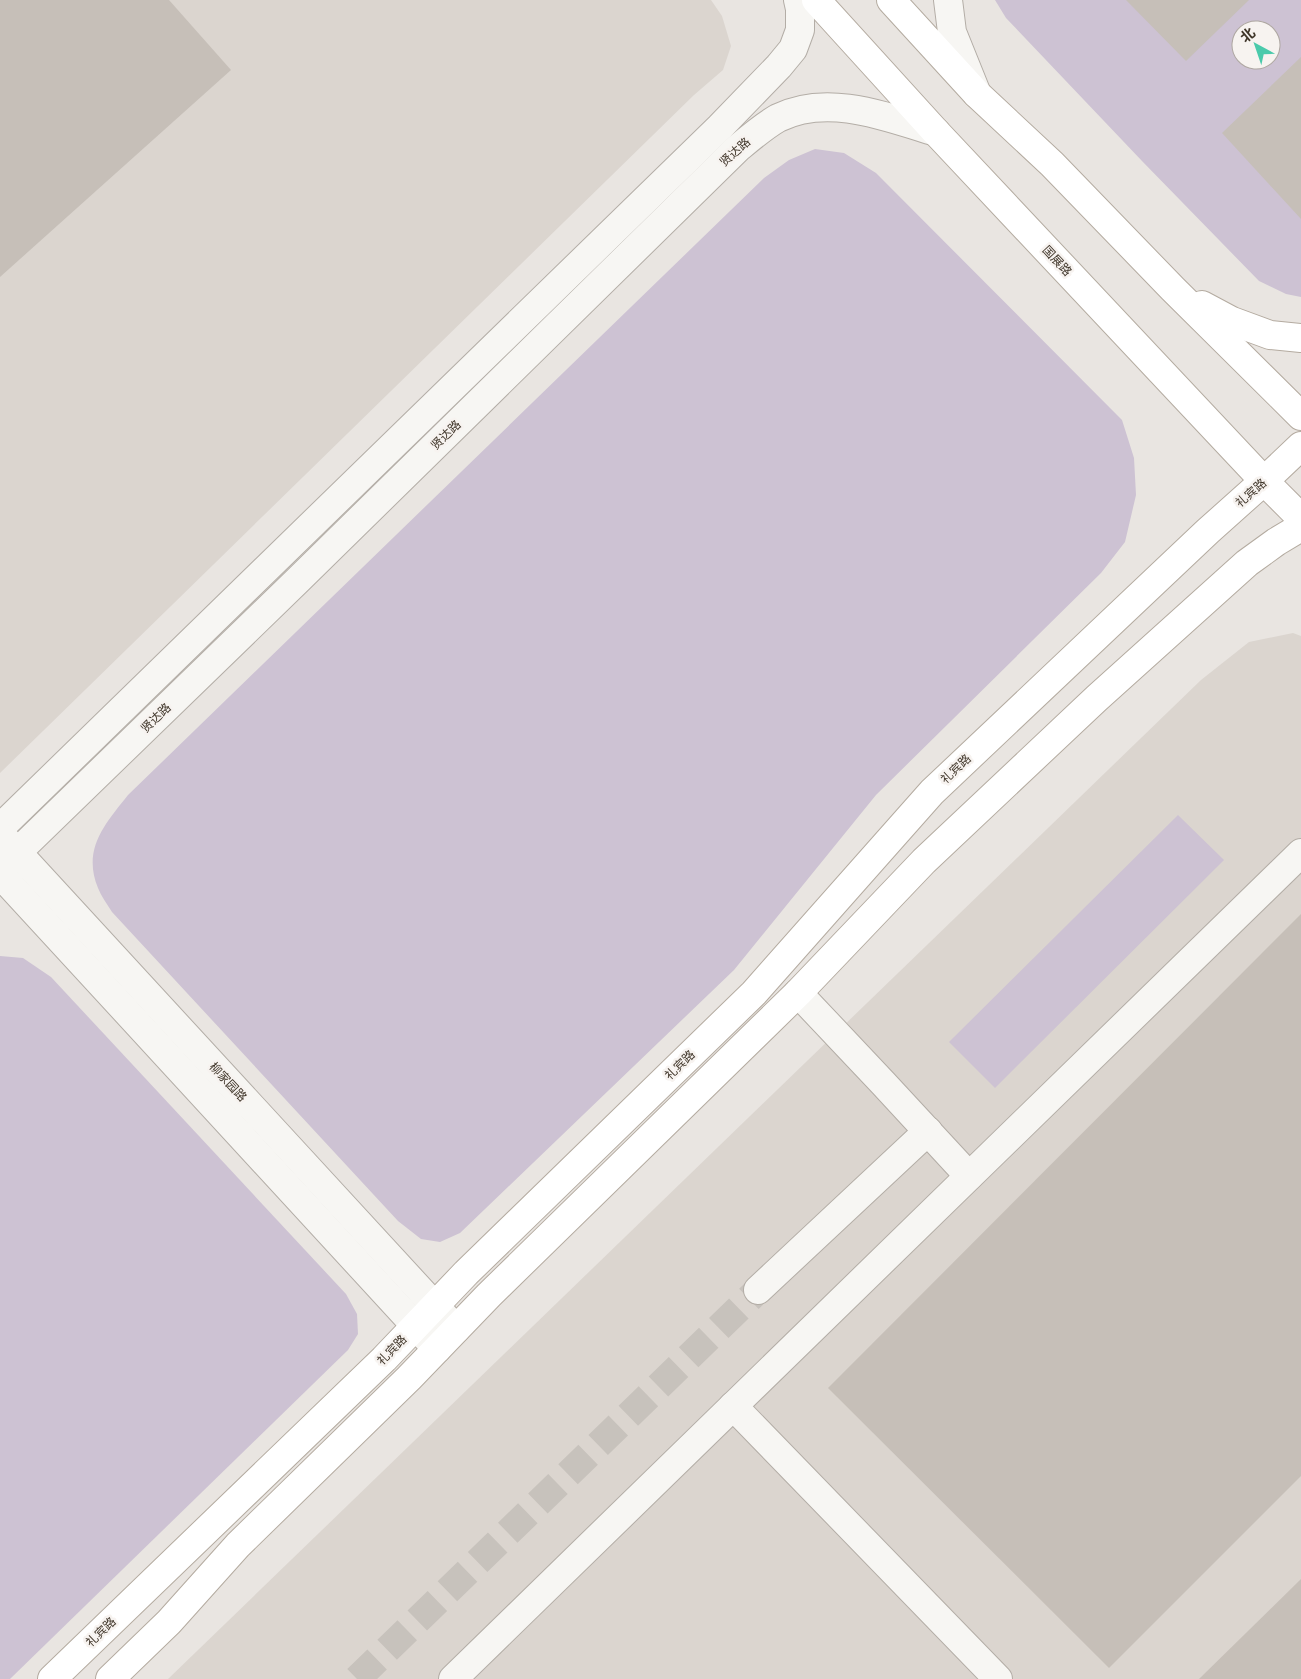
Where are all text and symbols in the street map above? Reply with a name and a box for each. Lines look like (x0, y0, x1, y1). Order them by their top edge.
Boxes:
north arrow (1231, 20, 1281, 70)
text: 北 (1237, 24, 1258, 46)
street label: 贤达路 (717, 135, 753, 169)
street label: 国展路 (1040, 243, 1074, 279)
street label: 贤达路 (428, 417, 464, 453)
street label: 礼宾路 (1233, 476, 1269, 510)
street label: 贤达路 (138, 700, 174, 736)
street label: 礼宾路 (938, 752, 974, 786)
street label: 礼宾路 (662, 1047, 698, 1083)
street label: 柳家园路 (207, 1060, 249, 1104)
street label: 礼宾路 (374, 1332, 410, 1368)
street label: 礼宾路 (83, 1614, 119, 1650)

